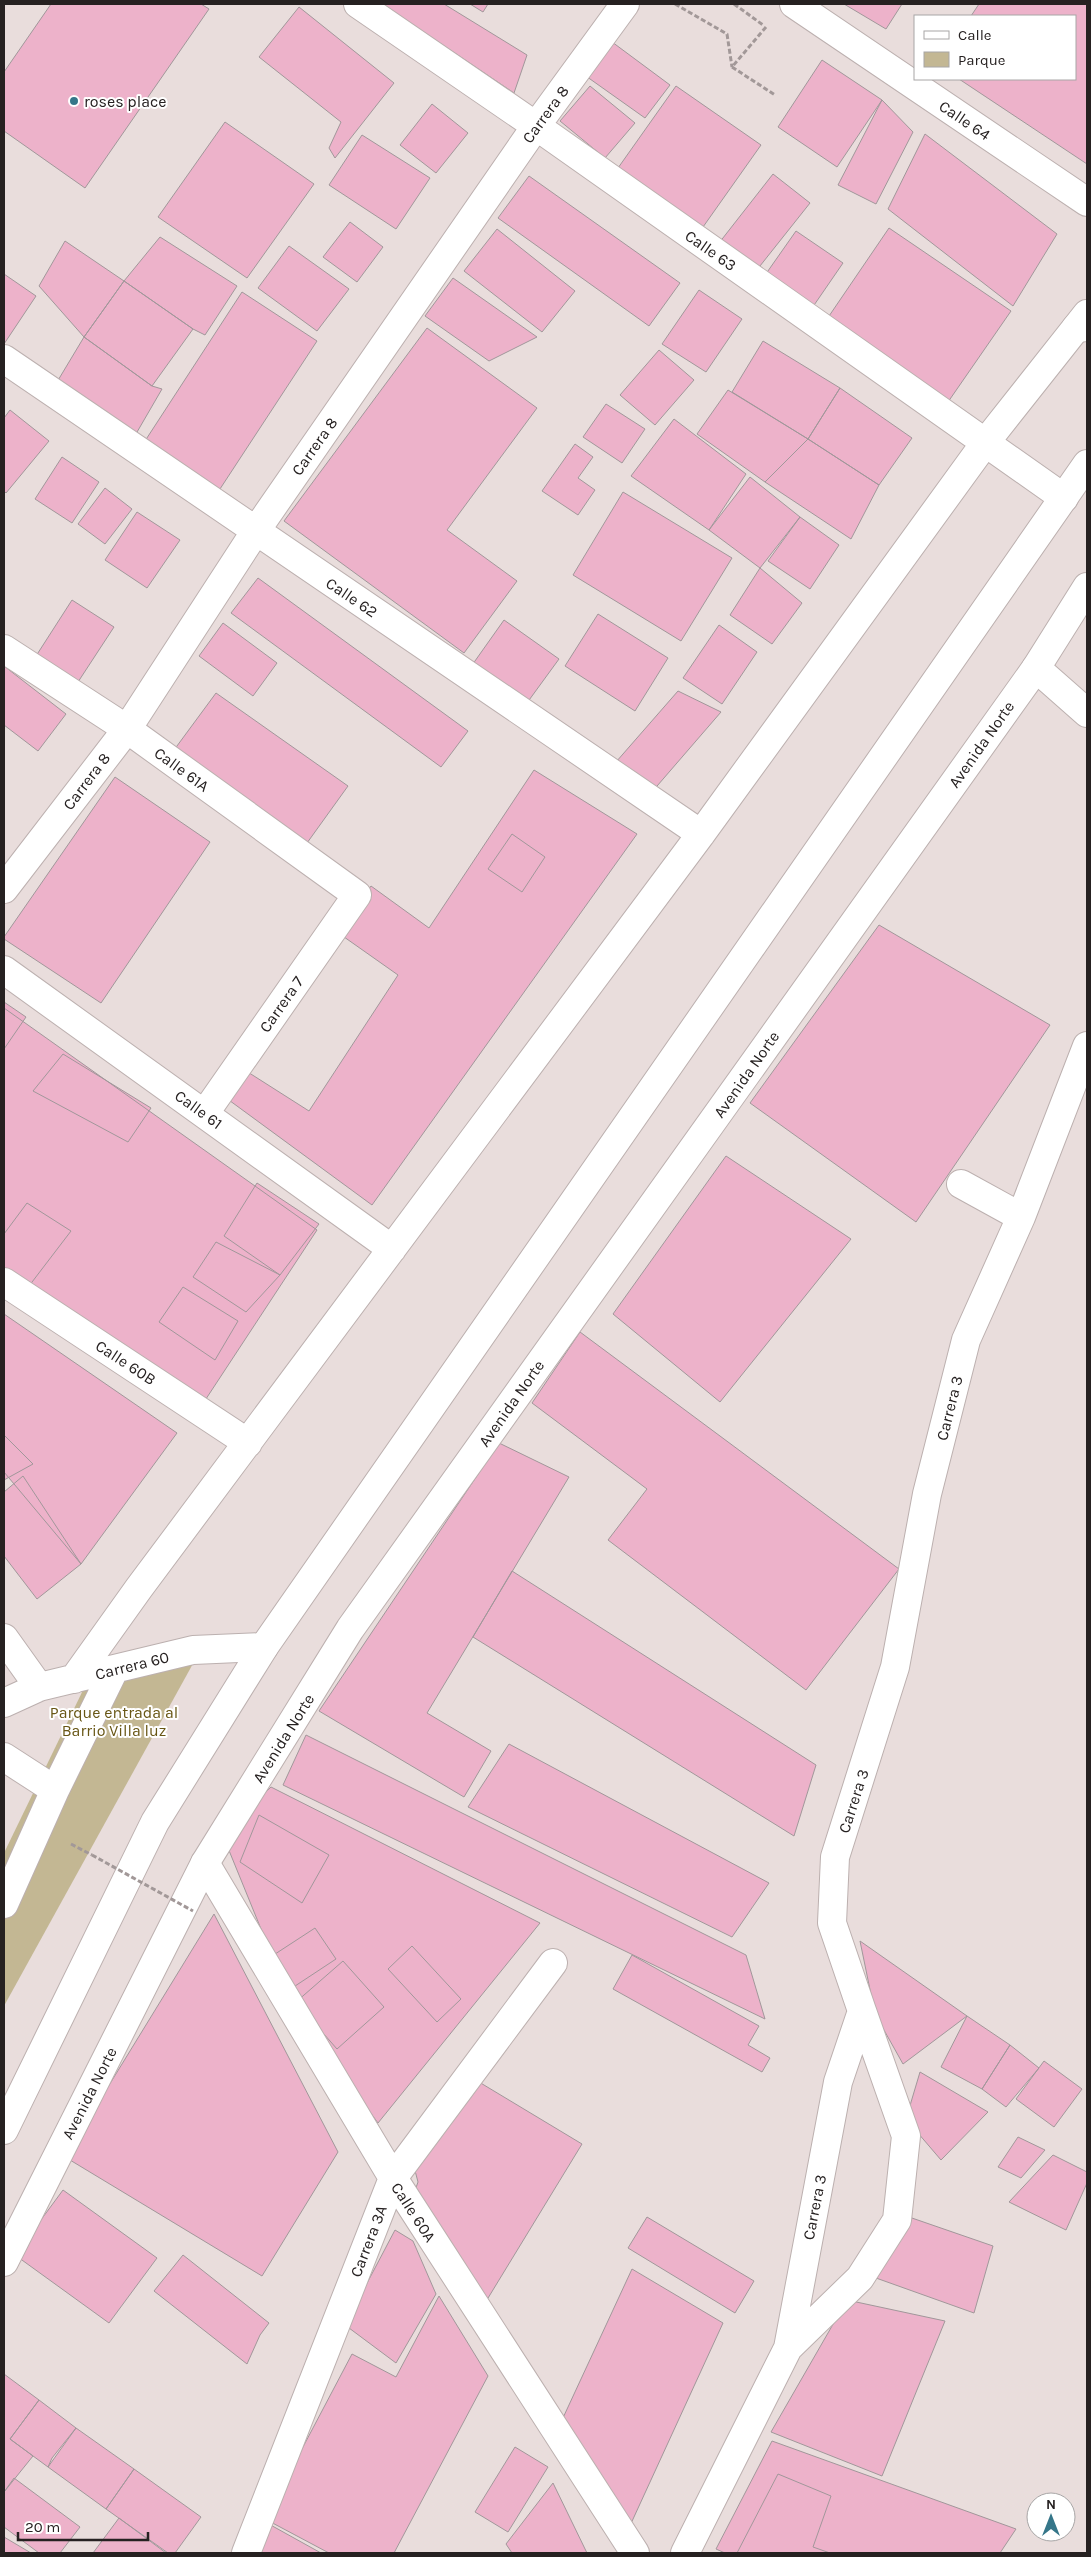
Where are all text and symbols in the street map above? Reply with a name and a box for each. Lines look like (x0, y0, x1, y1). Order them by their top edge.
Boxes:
legend (914, 15, 1076, 80)
text: Calle (958, 26, 992, 44)
text: Parque (958, 51, 1006, 69)
street label: Carrera 8 (518, 82, 573, 147)
place label: roses place (84, 92, 166, 111)
marker: roses place (68, 95, 80, 107)
street label: Calle 64 (935, 96, 994, 144)
street label: Calle 63 (681, 226, 740, 275)
street label: Carrera 8 (288, 414, 341, 479)
street label: Calle 62 (322, 573, 381, 622)
street label: Avenida Norte (945, 697, 1018, 791)
street label: Calle 61A (151, 743, 213, 796)
street label: Carrera 8 (59, 749, 114, 814)
street label: Carrera 7 (255, 972, 308, 1036)
street label: Avenida Norte (710, 1027, 783, 1121)
street label: Calle 61 (171, 1086, 226, 1133)
street label: Calle 60B (92, 1336, 160, 1389)
street label: Avenida Norte (475, 1356, 548, 1450)
street label: Carrera 3 (932, 1374, 967, 1443)
street label: Carrera 60 (93, 1647, 171, 1684)
street label: Avenida Norte (249, 1690, 318, 1786)
park label: Parque entrada al Barrio Villa luz (50, 1703, 178, 1740)
street label: Carrera 3 (834, 1767, 873, 1836)
street label: Avenida Norte (58, 2044, 121, 2143)
street label: Carrera 3 (799, 2173, 830, 2241)
street label: Calle 60A (387, 2179, 440, 2246)
street label: Carrera 3A (346, 2203, 391, 2280)
north arrow (1026, 2492, 1076, 2542)
text: N (1046, 2496, 1056, 2513)
scale bar (18, 2510, 148, 2542)
text: 20 m (25, 2518, 60, 2536)

